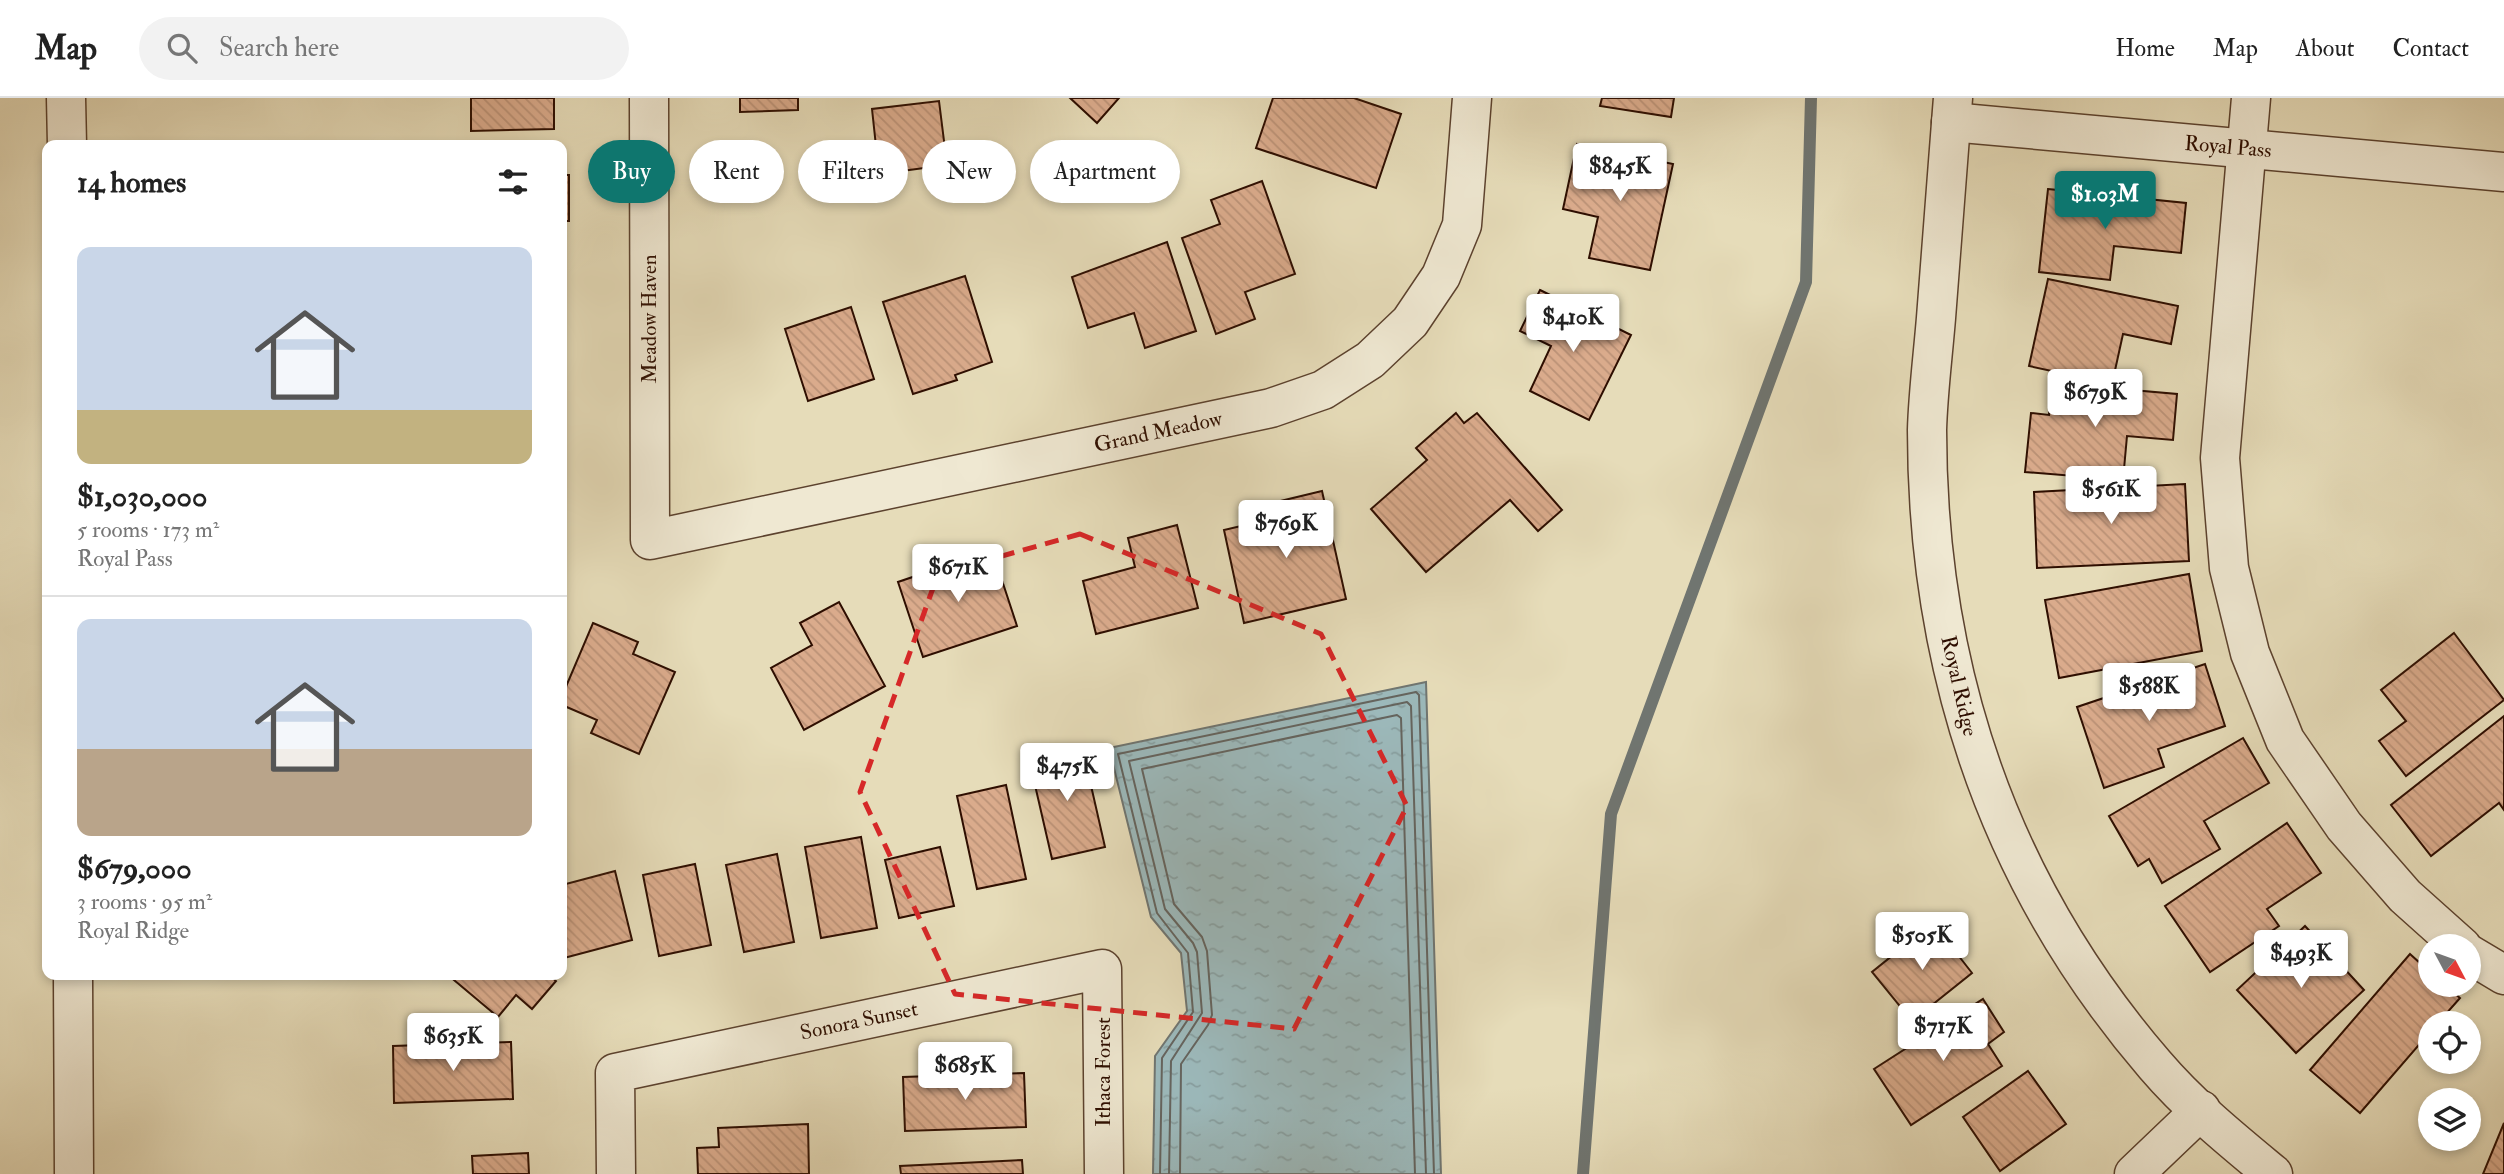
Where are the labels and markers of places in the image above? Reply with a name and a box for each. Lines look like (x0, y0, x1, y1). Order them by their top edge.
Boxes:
pin: $845K (1571, 144, 1669, 203)
pin: $1.03M (2048, 172, 2162, 231)
pin: $410K (1524, 294, 1622, 354)
pin: $679K (2046, 370, 2144, 429)
pin: $561K (2062, 466, 2160, 526)
pin: $769K (1237, 500, 1335, 560)
pin: $671K (909, 545, 1007, 604)
pin: $588K (2100, 664, 2198, 723)
pin: $475K (1018, 744, 1116, 803)
pin: $505K (1873, 912, 1971, 972)
pin: $493K (2252, 930, 2350, 990)
pin: $717K (1894, 1004, 1992, 1063)
pin: $635K (404, 1014, 502, 1073)
pin: $685K (916, 1042, 1014, 1102)

